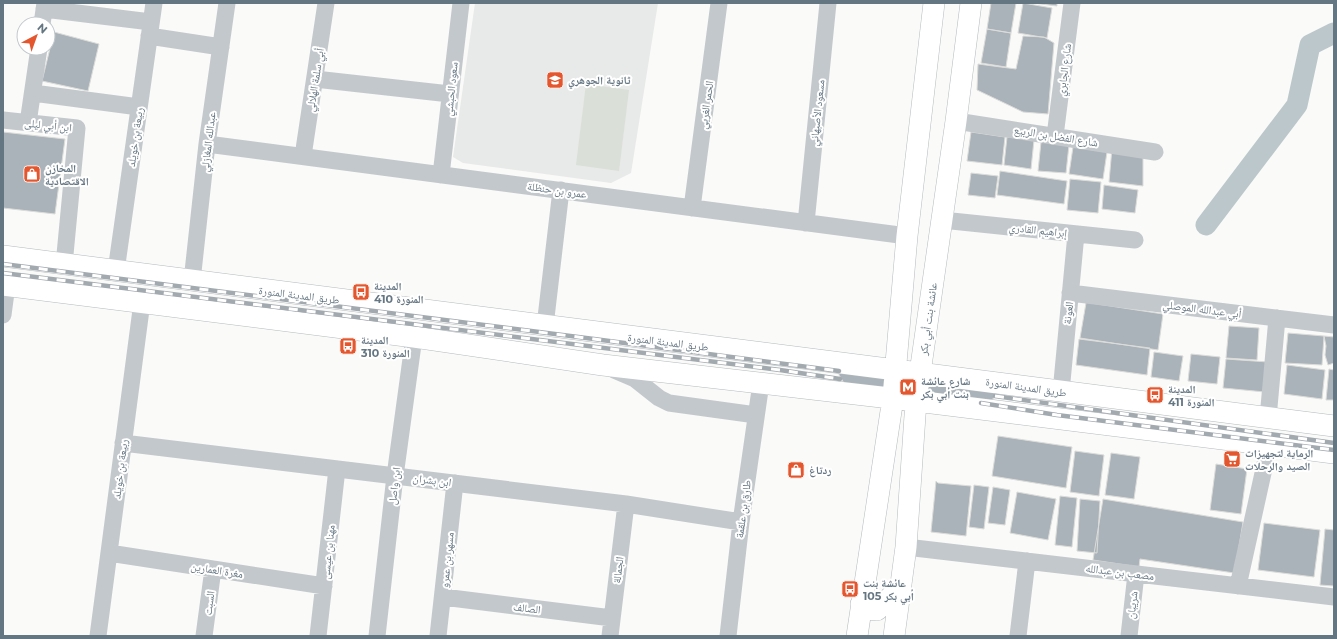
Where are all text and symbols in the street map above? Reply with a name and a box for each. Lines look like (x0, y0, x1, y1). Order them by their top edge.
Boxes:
north arrow (16, 16, 56, 56)
text: N (35, 20, 51, 37)
street label: شارع الجابري (1054, 43, 1076, 97)
street label: أبي سلمة الهلالي (303, 47, 329, 113)
street label: سعود الحبشي (441, 61, 463, 117)
school or university icon: ثانوية الجوهري (545, 70, 565, 90)
place label: ثانوية الجوهري (568, 73, 631, 89)
street label: مسعود الأصبهاني (807, 79, 829, 147)
street label: الحمر الغربي (696, 80, 718, 130)
street label: ربيعة بن خويلد (124, 106, 146, 168)
street label: عبدالله المغازلي (197, 111, 220, 173)
street label: ابن أبي ليلى (23, 116, 72, 136)
street label: شارع الفضل بن الربيع (1013, 122, 1099, 150)
place label: المخازن الاقتصادية (45, 161, 89, 188)
shop icon: المخازن الاقتصادية (22, 164, 42, 184)
street label: عمرو بن حنظلة (526, 179, 588, 201)
street label: إبراهيم القادري (1008, 220, 1068, 242)
place label: المدينة المنورة 410 (374, 279, 424, 306)
street label: عائشة بنت أبي بكر (916, 281, 942, 357)
bus stop icon: المدينة المنورة 410 (351, 282, 371, 302)
street label: طريق المدينة المنورة (258, 283, 340, 307)
street label: أبي عبدالله الموصلي (1162, 297, 1242, 323)
street label: العونة (1060, 301, 1076, 325)
street label: طريق المدينة المنورة (627, 330, 709, 354)
place label: المدينة المنورة 310 (360, 333, 410, 360)
bus stop icon: المدينة المنورة 310 (338, 336, 358, 356)
place label: شارع عائشة بنت أبي بكر (920, 374, 971, 403)
street label: طريق المدينة المنورة (985, 374, 1067, 400)
metro station icon: شارع عائشة بنت أبي بكر (898, 377, 918, 397)
place label: المدينة المنورة 411 (1168, 382, 1215, 409)
bus stop icon: المدينة المنورة 411 (1145, 385, 1165, 405)
street label: ربيعة بن خويلد (109, 438, 131, 500)
place label: الرماية لتجهيزات الصيد والرحلات (1245, 446, 1313, 473)
supermarket icon: الرماية لتجهيزات الصيد والرحلات (1222, 449, 1242, 469)
shop icon: ردتاغ (786, 460, 806, 480)
place label: ردتاغ (809, 463, 832, 478)
street label: ابن واصل (385, 466, 403, 506)
street label: ابن بشران (412, 471, 452, 489)
street label: طارق بن علقمة (732, 479, 754, 539)
street label: مهنا بن عيسى (318, 524, 338, 580)
street label: مسهر بن عمرو (437, 531, 457, 589)
street label: الجمالة (609, 556, 627, 584)
street label: مغرة العمارين (190, 559, 244, 581)
street label: مصعب بن عبدالله (1085, 561, 1155, 583)
place label: عائشة بنت أبي بكر 105 (863, 576, 914, 605)
bus stop icon: عائشة بنت أبي بكر 105 (840, 579, 860, 599)
street label: السبت (201, 590, 217, 616)
street label: شريبان (1123, 590, 1141, 620)
street label: الصالف (512, 599, 542, 617)

